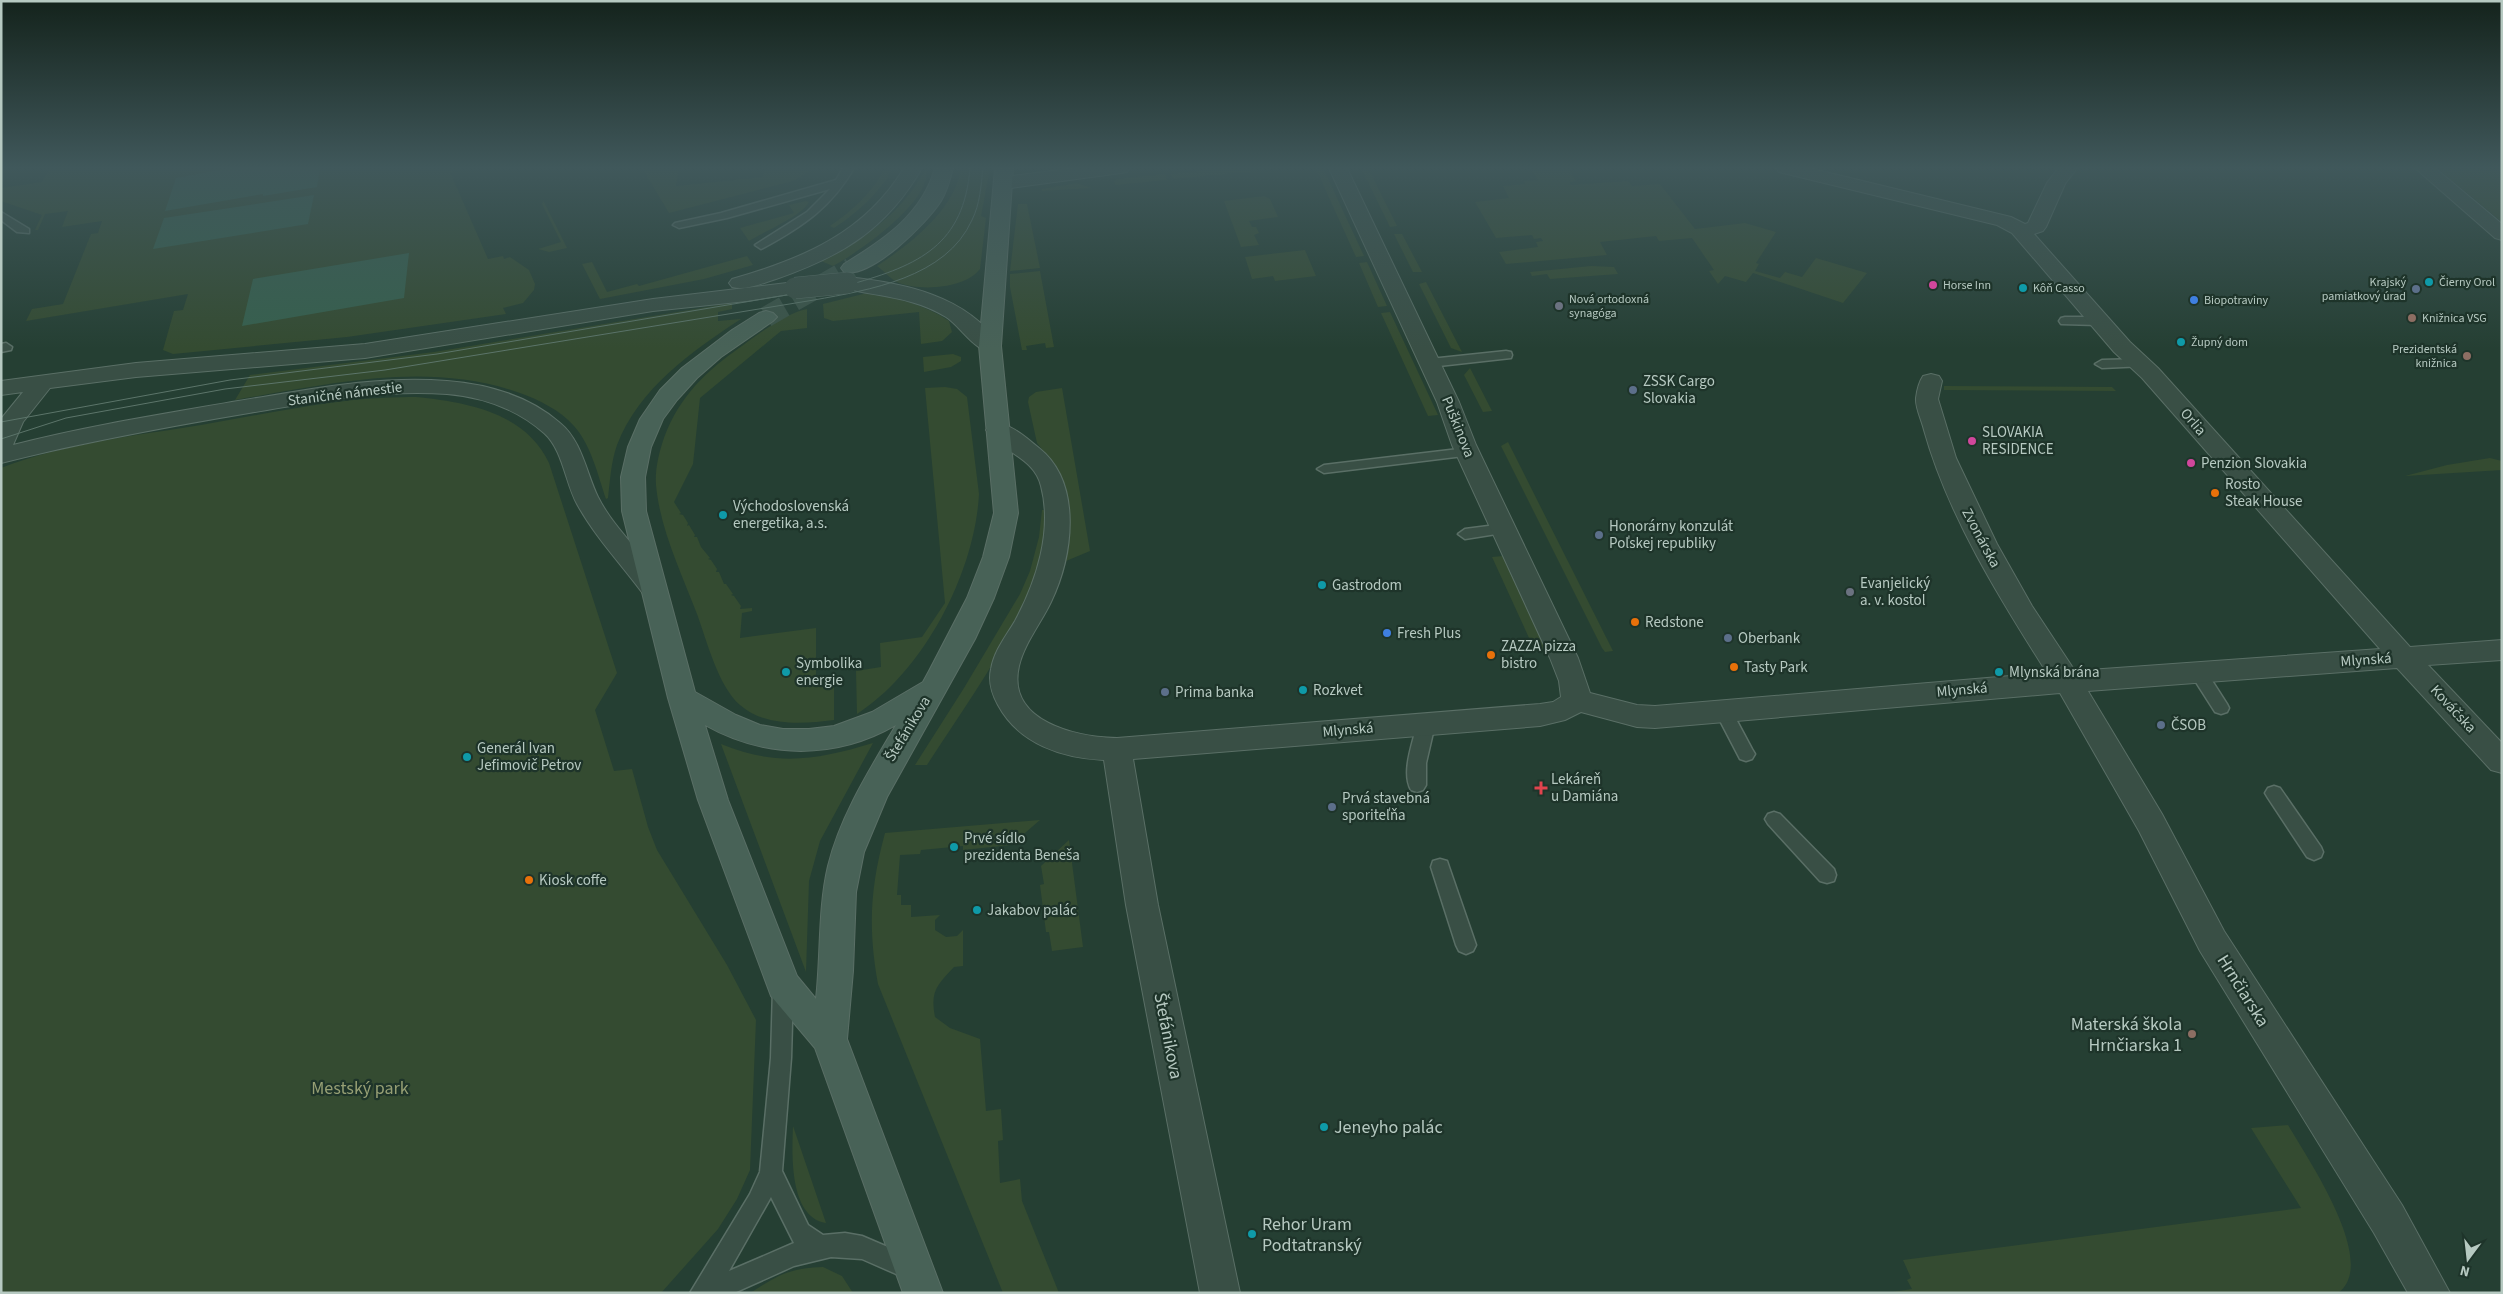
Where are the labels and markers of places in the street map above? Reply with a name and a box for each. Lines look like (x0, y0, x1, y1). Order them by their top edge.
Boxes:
place label: Krajský pamiatkový úrad (2322, 274, 2406, 305)
place label: Čierny Orol (2439, 274, 2495, 291)
marker: Čierny Orol (2423, 276, 2435, 288)
place label: Horse Inn (1943, 277, 1991, 294)
marker: Horse Inn (1927, 279, 1939, 291)
place label: Kôň Casso (2033, 280, 2085, 297)
marker: Kôň Casso (2017, 282, 2029, 294)
marker: Krajský pamiatkový úrad (2410, 283, 2422, 295)
place label: Nová ortodoxná synagóga (1569, 291, 1649, 322)
place label: Biopotraviny (2204, 292, 2269, 309)
marker: Biopotraviny (2188, 294, 2200, 306)
marker: Nová ortodoxná synagóga (1553, 300, 1565, 312)
place label: Knižnica VSG (2422, 310, 2487, 327)
marker: Knižnica VSG (2406, 312, 2418, 324)
place label: Župný dom (2191, 334, 2248, 351)
marker: Župný dom (2175, 336, 2187, 348)
place label: Prezidentská knižnica (2392, 341, 2457, 372)
marker: Prezidentská knižnica (2461, 350, 2473, 362)
place label: ZSSK Cargo Slovakia (1643, 371, 1715, 409)
marker: ZSSK Cargo Slovakia (1627, 384, 1639, 396)
place label: SLOVAKIA RESIDENCE (1982, 422, 2054, 460)
marker: SLOVAKIA RESIDENCE (1966, 435, 1978, 447)
place label: Penzion Slovakia (2201, 453, 2307, 474)
marker: Penzion Slovakia (2185, 457, 2197, 469)
place label: Rosto Steak House (2225, 474, 2303, 512)
marker: Rosto Steak House (2209, 487, 2221, 499)
place label: Východoslovenská energetika, a.s. (733, 496, 849, 534)
marker: Východoslovenská energetika, a.s. (717, 509, 729, 521)
place label: Honorárny konzulát Poľskej republiky (1609, 516, 1733, 554)
marker: Honorárny konzulát Poľskej republiky (1593, 529, 1605, 541)
place label: Evanjelický a. v. kostol (1860, 573, 1930, 611)
place label: Gastrodom (1332, 575, 1402, 596)
marker: Gastrodom (1316, 579, 1328, 591)
marker: Evanjelický a. v. kostol (1844, 586, 1856, 598)
place label: Redstone (1645, 612, 1704, 633)
marker: Redstone (1629, 616, 1641, 628)
place label: Fresh Plus (1397, 623, 1461, 644)
marker: Fresh Plus (1381, 627, 1393, 639)
place label: Oberbank (1738, 628, 1801, 649)
marker: Oberbank (1722, 632, 1734, 644)
place label: ZAZZA pizza bistro (1501, 636, 1576, 674)
marker: ZAZZA pizza bistro (1485, 649, 1497, 661)
place label: Symbolika energie (796, 653, 862, 691)
place label: Tasty Park (1744, 657, 1808, 678)
marker: Tasty Park (1728, 661, 1740, 673)
place label: Mlynská brána (2009, 662, 2100, 683)
marker: Symbolika energie (780, 666, 792, 678)
marker: Mlynská brána (1993, 666, 2005, 678)
place label: Rozkvet (1313, 680, 1363, 701)
place label: Prima banka (1175, 682, 1254, 703)
marker: Rozkvet (1297, 684, 1309, 696)
marker: Prima banka (1159, 686, 1171, 698)
place label: ČSOB (2171, 715, 2206, 736)
marker: ČSOB (2155, 719, 2167, 731)
place label: Generál Ivan Jefimovič Petrov (477, 738, 581, 776)
marker: Generál Ivan Jefimovič Petrov (461, 751, 473, 763)
place label: Lekáreň u Damiána (1551, 769, 1618, 807)
marker: Lekáreň u Damiána (1535, 782, 1547, 794)
place label: Prvá stavebná sporiteľňa (1342, 788, 1430, 826)
marker: Prvá stavebná sporiteľňa (1326, 801, 1338, 813)
place label: Prvé sídlo prezidenta Beneša (964, 828, 1080, 866)
marker: Prvé sídlo prezidenta Beneša (948, 841, 960, 853)
place label: Kiosk coffe (539, 870, 607, 891)
marker: Kiosk coffe (523, 874, 535, 886)
place label: Jakabov palác (987, 900, 1077, 921)
marker: Jakabov palác (971, 904, 983, 916)
place label: Materská škola Hrnčiarska 1 (2071, 1012, 2182, 1058)
marker: Materská škola Hrnčiarska 1 (2186, 1028, 2198, 1040)
place label: Jeneyho palác (1334, 1115, 1443, 1140)
marker: Jeneyho palác (1318, 1121, 1330, 1133)
place label: Rehor Uram Podtatranský (1262, 1212, 1362, 1258)
marker: Rehor Uram Podtatranský (1246, 1228, 1258, 1240)

